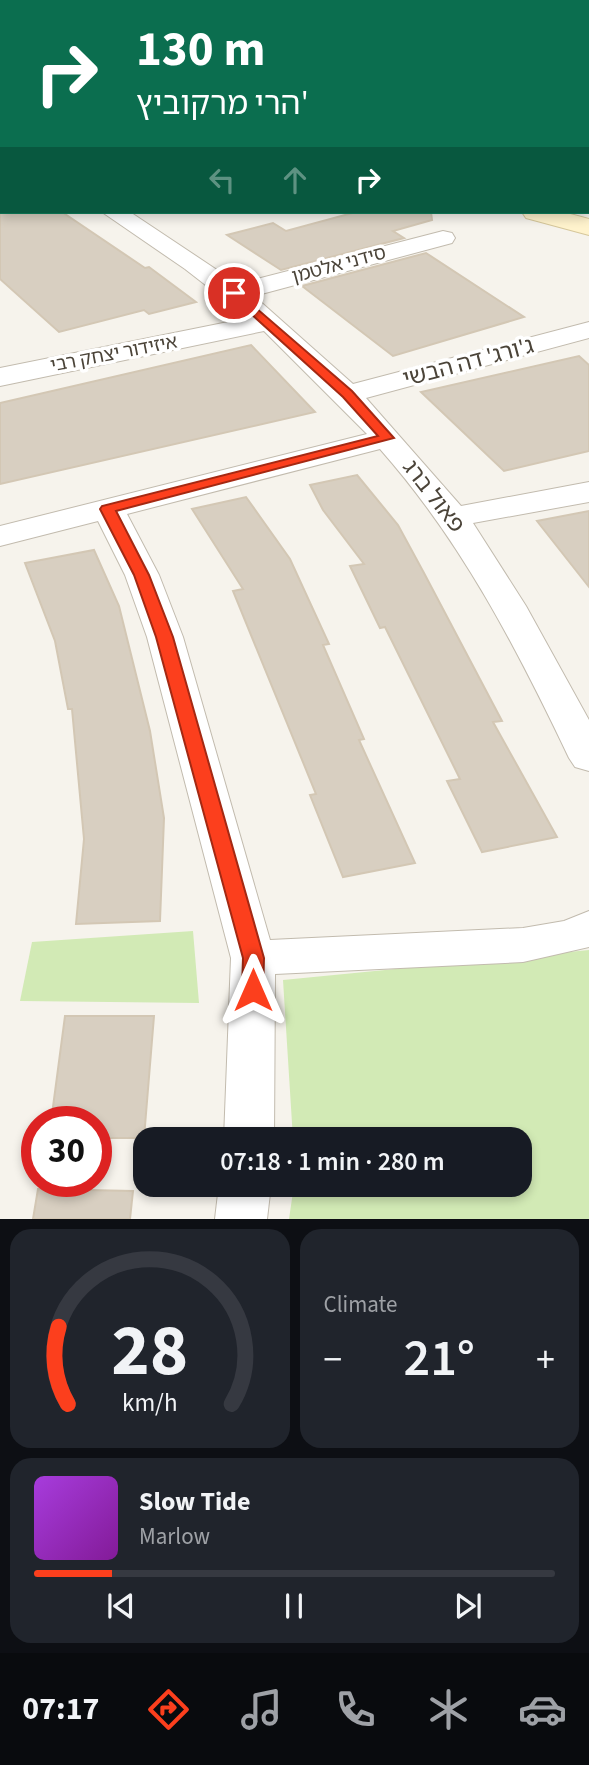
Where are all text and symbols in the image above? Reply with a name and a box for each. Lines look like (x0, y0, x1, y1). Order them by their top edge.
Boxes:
text: 130 m (136, 15, 265, 85)
icon: right (21, 28, 112, 119)
text: הרי מרקוביץ' (136, 81, 309, 127)
icon: left (203, 161, 241, 199)
icon: ahead (276, 161, 314, 199)
icon: right (349, 161, 387, 199)
street label: סידני אלטמן (289, 239, 389, 291)
pin (204, 263, 264, 323)
icon: arrive (215, 274, 253, 312)
street label: איזידור יצחק רבי (48, 328, 180, 380)
street label: ג'ורג' דה הבשי (399, 329, 537, 395)
street label: פאול ברג (395, 452, 473, 540)
position arrow (216, 953, 290, 1027)
speed limit sign: 30 (21, 1106, 112, 1197)
text: 07:18 · 1 min · 280 m (220, 1143, 445, 1180)
text: Climate (324, 1288, 397, 1321)
text: 28 (111, 1300, 188, 1404)
text: 21° (404, 1322, 475, 1396)
text: − (324, 1333, 342, 1387)
text: + (536, 1333, 555, 1387)
text: km/h (122, 1385, 178, 1421)
text: Slow Tide (139, 1483, 250, 1520)
text: Marlow (139, 1520, 210, 1553)
icon: previous (102, 1587, 140, 1625)
icon: pause (275, 1587, 313, 1625)
icon: next (449, 1587, 487, 1625)
icon: directions (144, 1685, 193, 1734)
icon: music (237, 1685, 286, 1734)
icon: phone (331, 1685, 380, 1734)
icon: climate (424, 1685, 473, 1734)
icon: car (518, 1685, 567, 1734)
text: 07:17 (22, 1686, 99, 1732)

